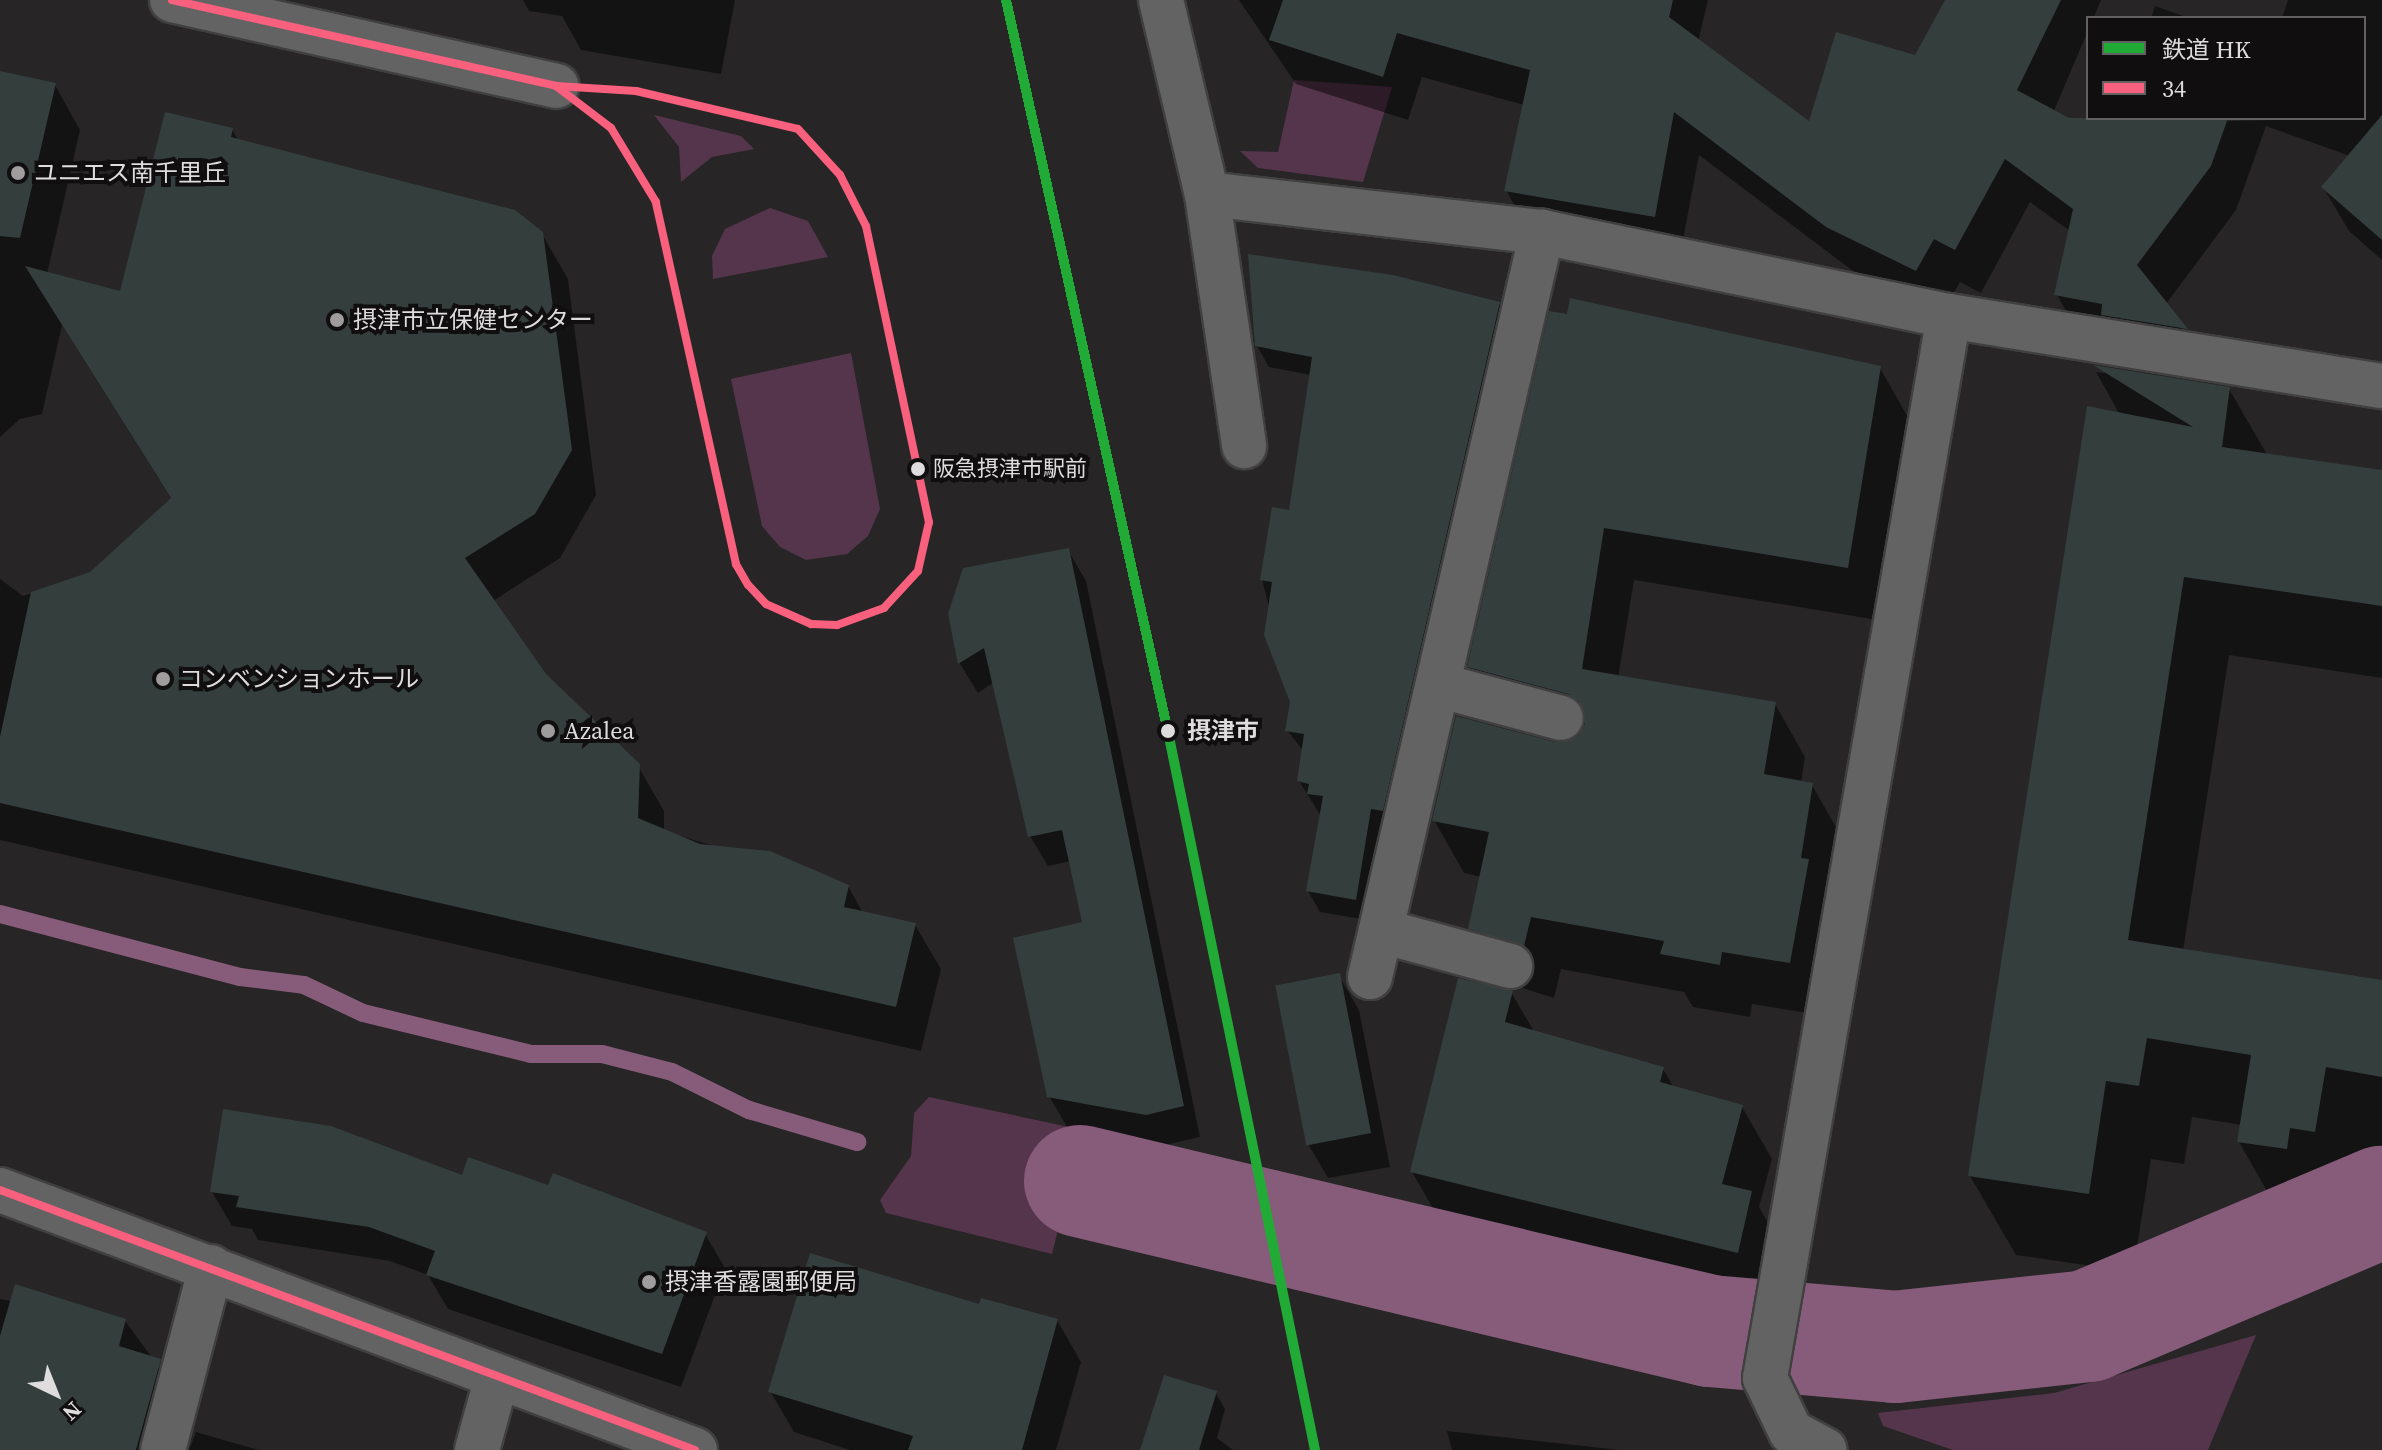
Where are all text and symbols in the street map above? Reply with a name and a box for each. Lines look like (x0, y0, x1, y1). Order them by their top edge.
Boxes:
legend (2086, 16, 2366, 120)
text: 鉄道 HK (2162, 33, 2251, 66)
text: 34 (2162, 72, 2186, 105)
place label: ユニエス南千里丘 (34, 159, 226, 187)
marker: ユニエス南千里丘 (9, 164, 27, 182)
place label: 摂津市立保健センター (353, 306, 593, 334)
marker: 摂津市立保健センター (328, 311, 346, 329)
place label: 阪急摂津市駅前 (933, 456, 1087, 482)
marker: 阪急摂津市駅前 (910, 461, 926, 477)
place label: コンベンションホール (179, 665, 419, 693)
marker: コンベンションホール (154, 670, 172, 688)
place label: Azalea (564, 717, 634, 745)
place label: 摂津市 (1187, 717, 1259, 745)
marker: 摂津市 (1156, 719, 1180, 743)
marker: Azalea (539, 722, 557, 740)
place label: 摂津香露園郵便局 (665, 1268, 857, 1296)
marker: 摂津香露園郵便局 (640, 1273, 658, 1291)
north arrow (16, 1354, 96, 1434)
text: N (56, 1395, 88, 1428)

